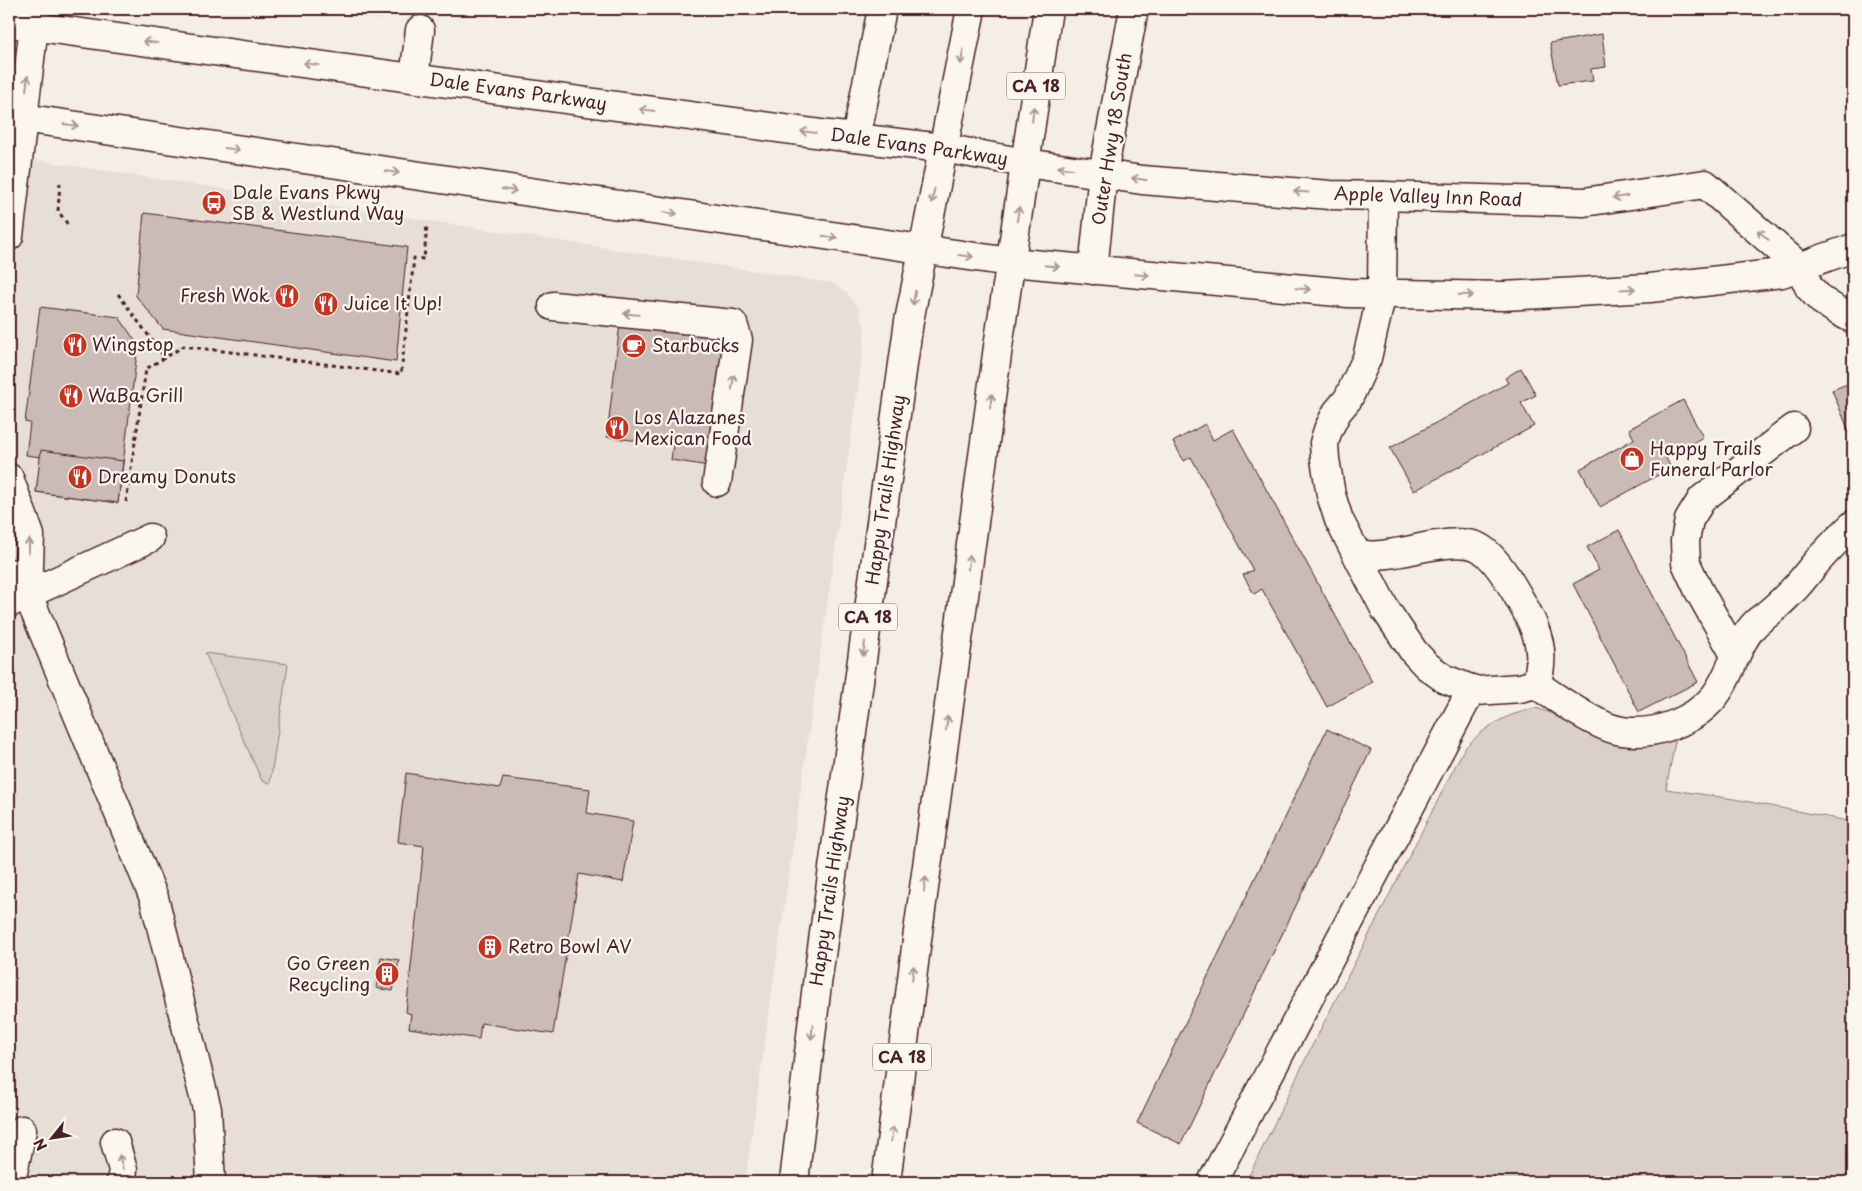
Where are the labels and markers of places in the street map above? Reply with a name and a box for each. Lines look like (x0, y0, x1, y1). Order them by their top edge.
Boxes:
place label: Dale Evans Pkwy SB & Westlund Way (232, 178, 404, 226)
bus stop icon: Dale Evans Pkwy SB & Westlund Way (201, 190, 227, 216)
place label: Fresh Wok (180, 281, 270, 308)
restaurant icon: Fresh Wok (274, 283, 300, 309)
place label: Juice It Up! (344, 289, 442, 316)
restaurant icon: Juice It Up! (313, 291, 339, 317)
place label: Wingstop (92, 330, 174, 357)
place label: Starbucks (652, 331, 739, 358)
restaurant icon: Wingstop (62, 332, 88, 358)
cafe icon: Starbucks (621, 333, 647, 359)
place label: WaBa Grill (88, 381, 183, 408)
restaurant icon: WaBa Grill (58, 383, 84, 409)
place label: Los Alazanes Mexican Food (634, 403, 752, 451)
restaurant icon: Los Alazanes Mexican Food (604, 415, 630, 441)
place label: Happy Trails Funeral Parlor (1650, 434, 1774, 482)
shop icon: Happy Trails Funeral Parlor (1619, 446, 1645, 472)
place label: Dreamy Donuts (98, 462, 236, 489)
restaurant icon: Dreamy Donuts (67, 464, 93, 490)
place label: Retro Bowl AV (508, 932, 632, 959)
building icon: Retro Bowl AV (477, 934, 503, 960)
place label: Go Green Recycling (286, 949, 370, 997)
building icon: Go Green Recycling (374, 961, 400, 987)

